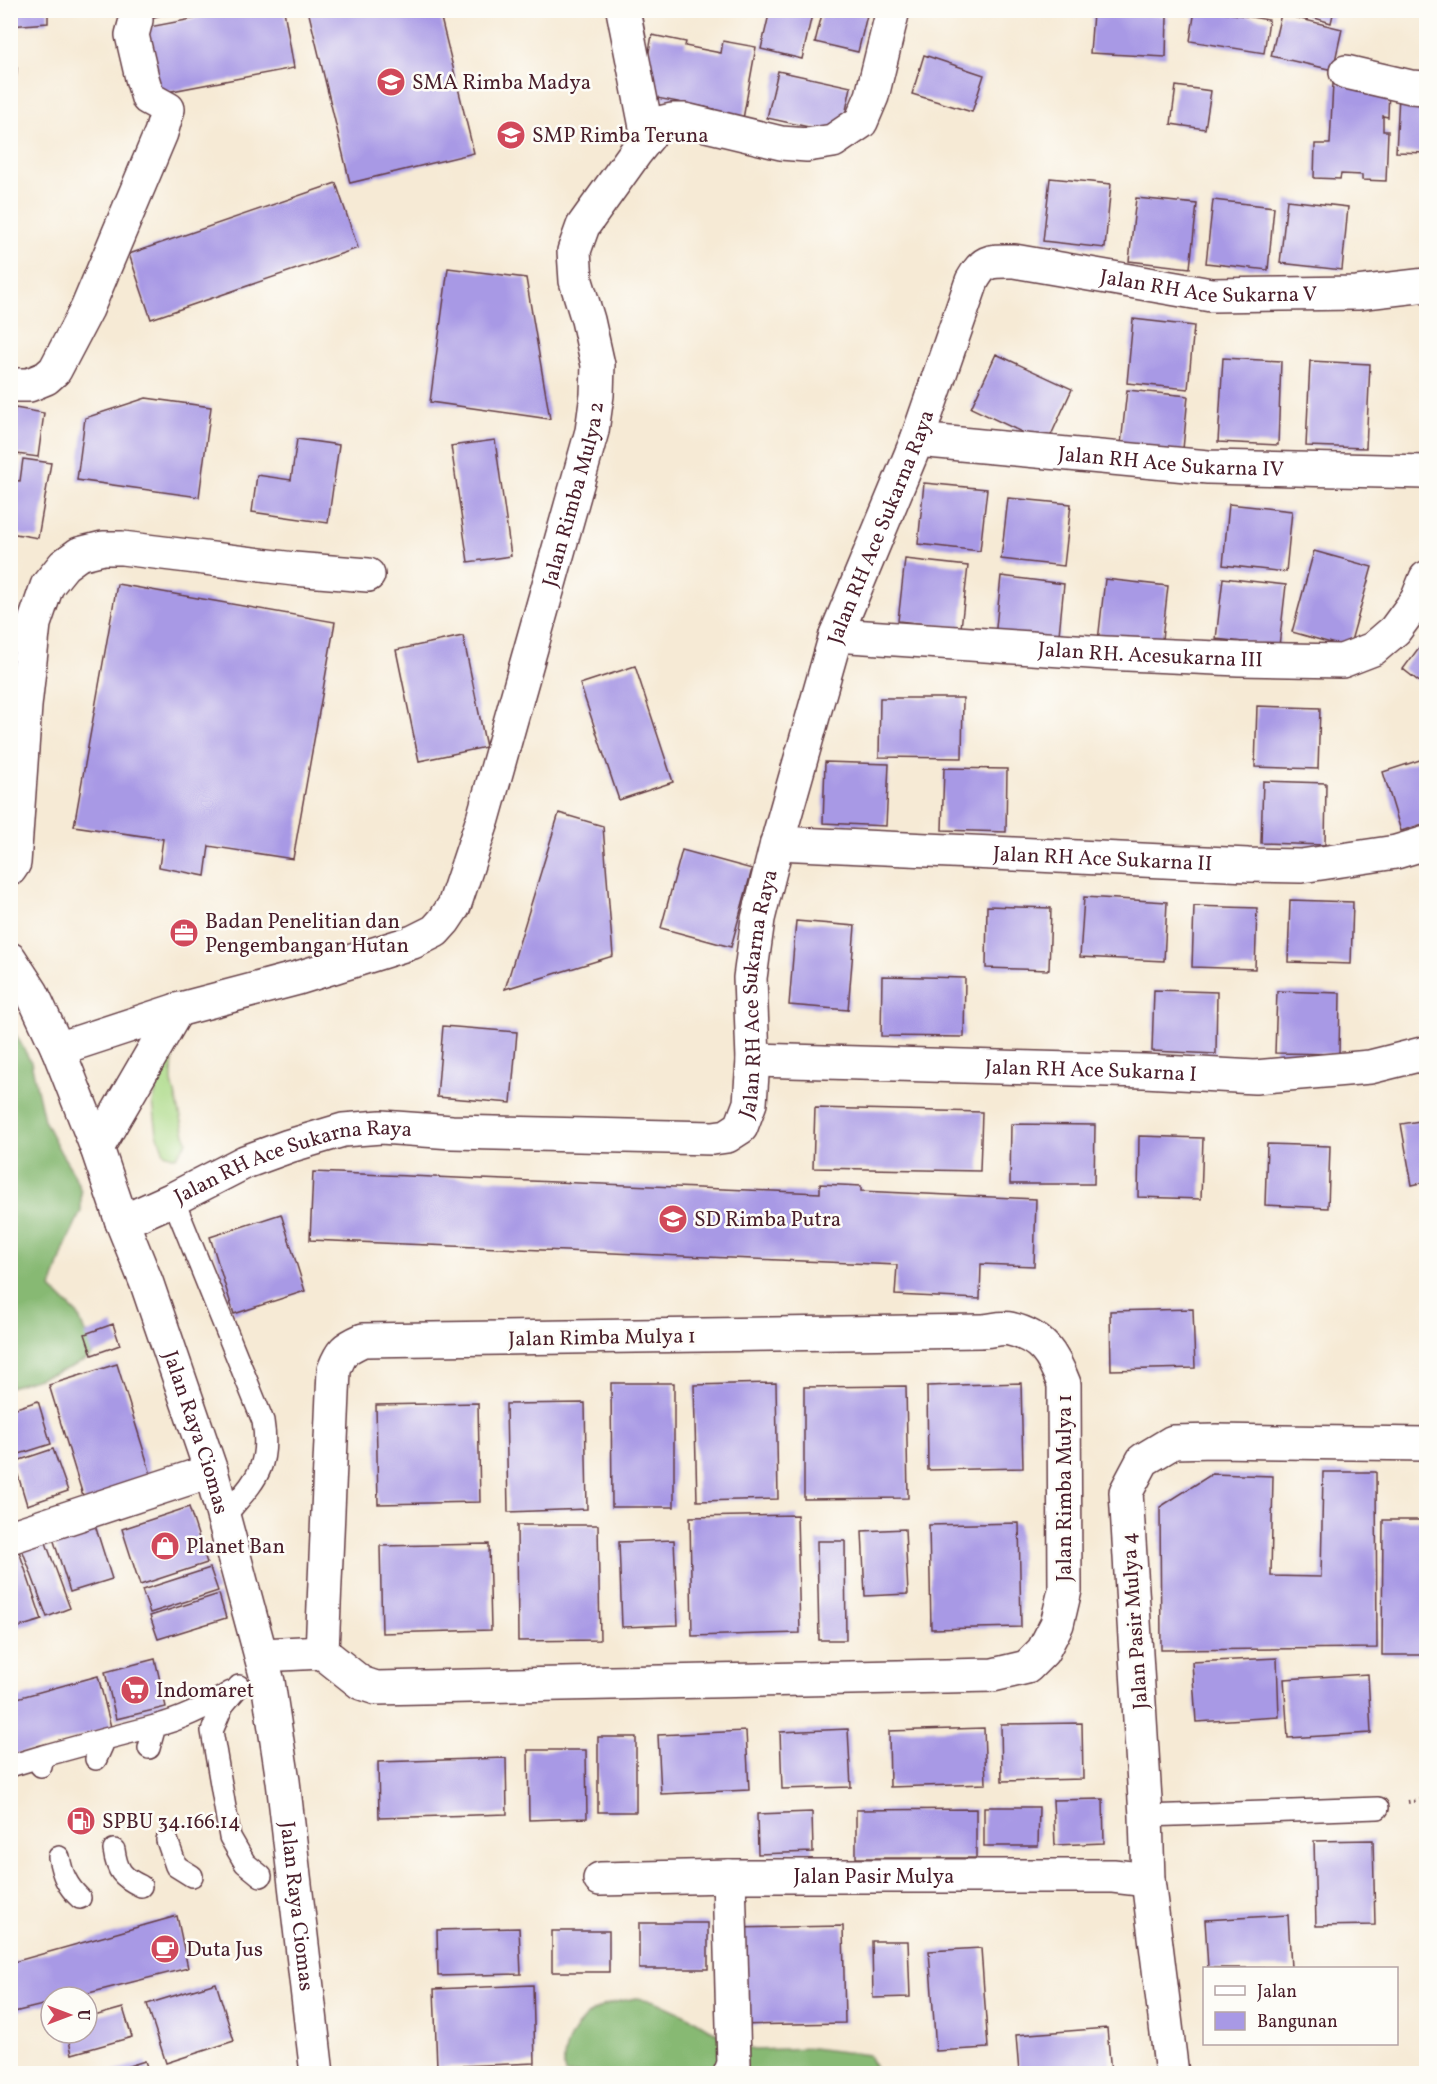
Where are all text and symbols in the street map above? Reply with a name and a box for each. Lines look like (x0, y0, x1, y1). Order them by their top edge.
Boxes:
school or university icon: SMA Rimba Madya (375, 66, 407, 98)
place label: SMA Rimba Madya (412, 69, 591, 98)
school or university icon: SMP Rimba Teruna (495, 119, 527, 151)
place label: SMP Rimba Teruna (532, 122, 709, 151)
street label: Jalan RH Ace Sukarna V (1098, 263, 1317, 311)
street label: Jalan Rimba Mulya 2 (536, 400, 612, 590)
street label: Jalan RH Ace Sukarna Raya (821, 406, 942, 647)
street label: Jalan RH Ace Sukarna IV (1057, 440, 1284, 485)
street label: Jalan RH. Acesukarna III (1037, 636, 1263, 675)
street label: Jalan RH Ace Sukarna II (992, 840, 1213, 879)
street label: Jalan RH Ace Sukarna Raya (733, 867, 786, 1123)
place label: Badan Penelitian dan Pengembangan Hutan (205, 908, 409, 961)
office icon: Badan Penelitian dan Pengembangan Hutan (168, 917, 200, 949)
street label: Jalan RH Ace Sukarna I (984, 1054, 1198, 1090)
street label: Jalan RH Ace Sukarna Raya (169, 1114, 413, 1212)
school or university icon: SD Rimba Putra (657, 1203, 689, 1235)
place label: SD Rimba Putra (694, 1206, 841, 1235)
street label: Jalan Rimba Mulya 1 (508, 1322, 696, 1355)
street label: Jalan Raya Ciomas (155, 1347, 235, 1518)
street label: Jalan Rimba Mulya 1 (1051, 1394, 1080, 1582)
shop icon: Planet Ban (149, 1530, 181, 1562)
street label: Jalan Pasir Mulya 4 (1115, 1531, 1156, 1711)
place label: Planet Ban (186, 1533, 285, 1562)
supermarket icon: Indomaret (119, 1674, 151, 1706)
place label: Indomaret (156, 1677, 254, 1706)
fuel station icon: SPBU 34.166.14 (65, 1805, 97, 1837)
place label: SPBU 34.166.14 (102, 1808, 241, 1837)
street label: Jalan Raya Ciomas (272, 1820, 320, 1993)
street label: Jalan Pasir Mulya (793, 1863, 954, 1892)
cafe icon: Duta Jus (149, 1933, 181, 1965)
place label: Duta Jus (186, 1936, 263, 1965)
legend (1203, 1967, 1398, 2045)
text: Jalan (1257, 1980, 1297, 2005)
north arrow (39, 1985, 99, 2045)
text: U (71, 2010, 93, 2021)
text: Bangunan (1257, 2010, 1338, 2035)

